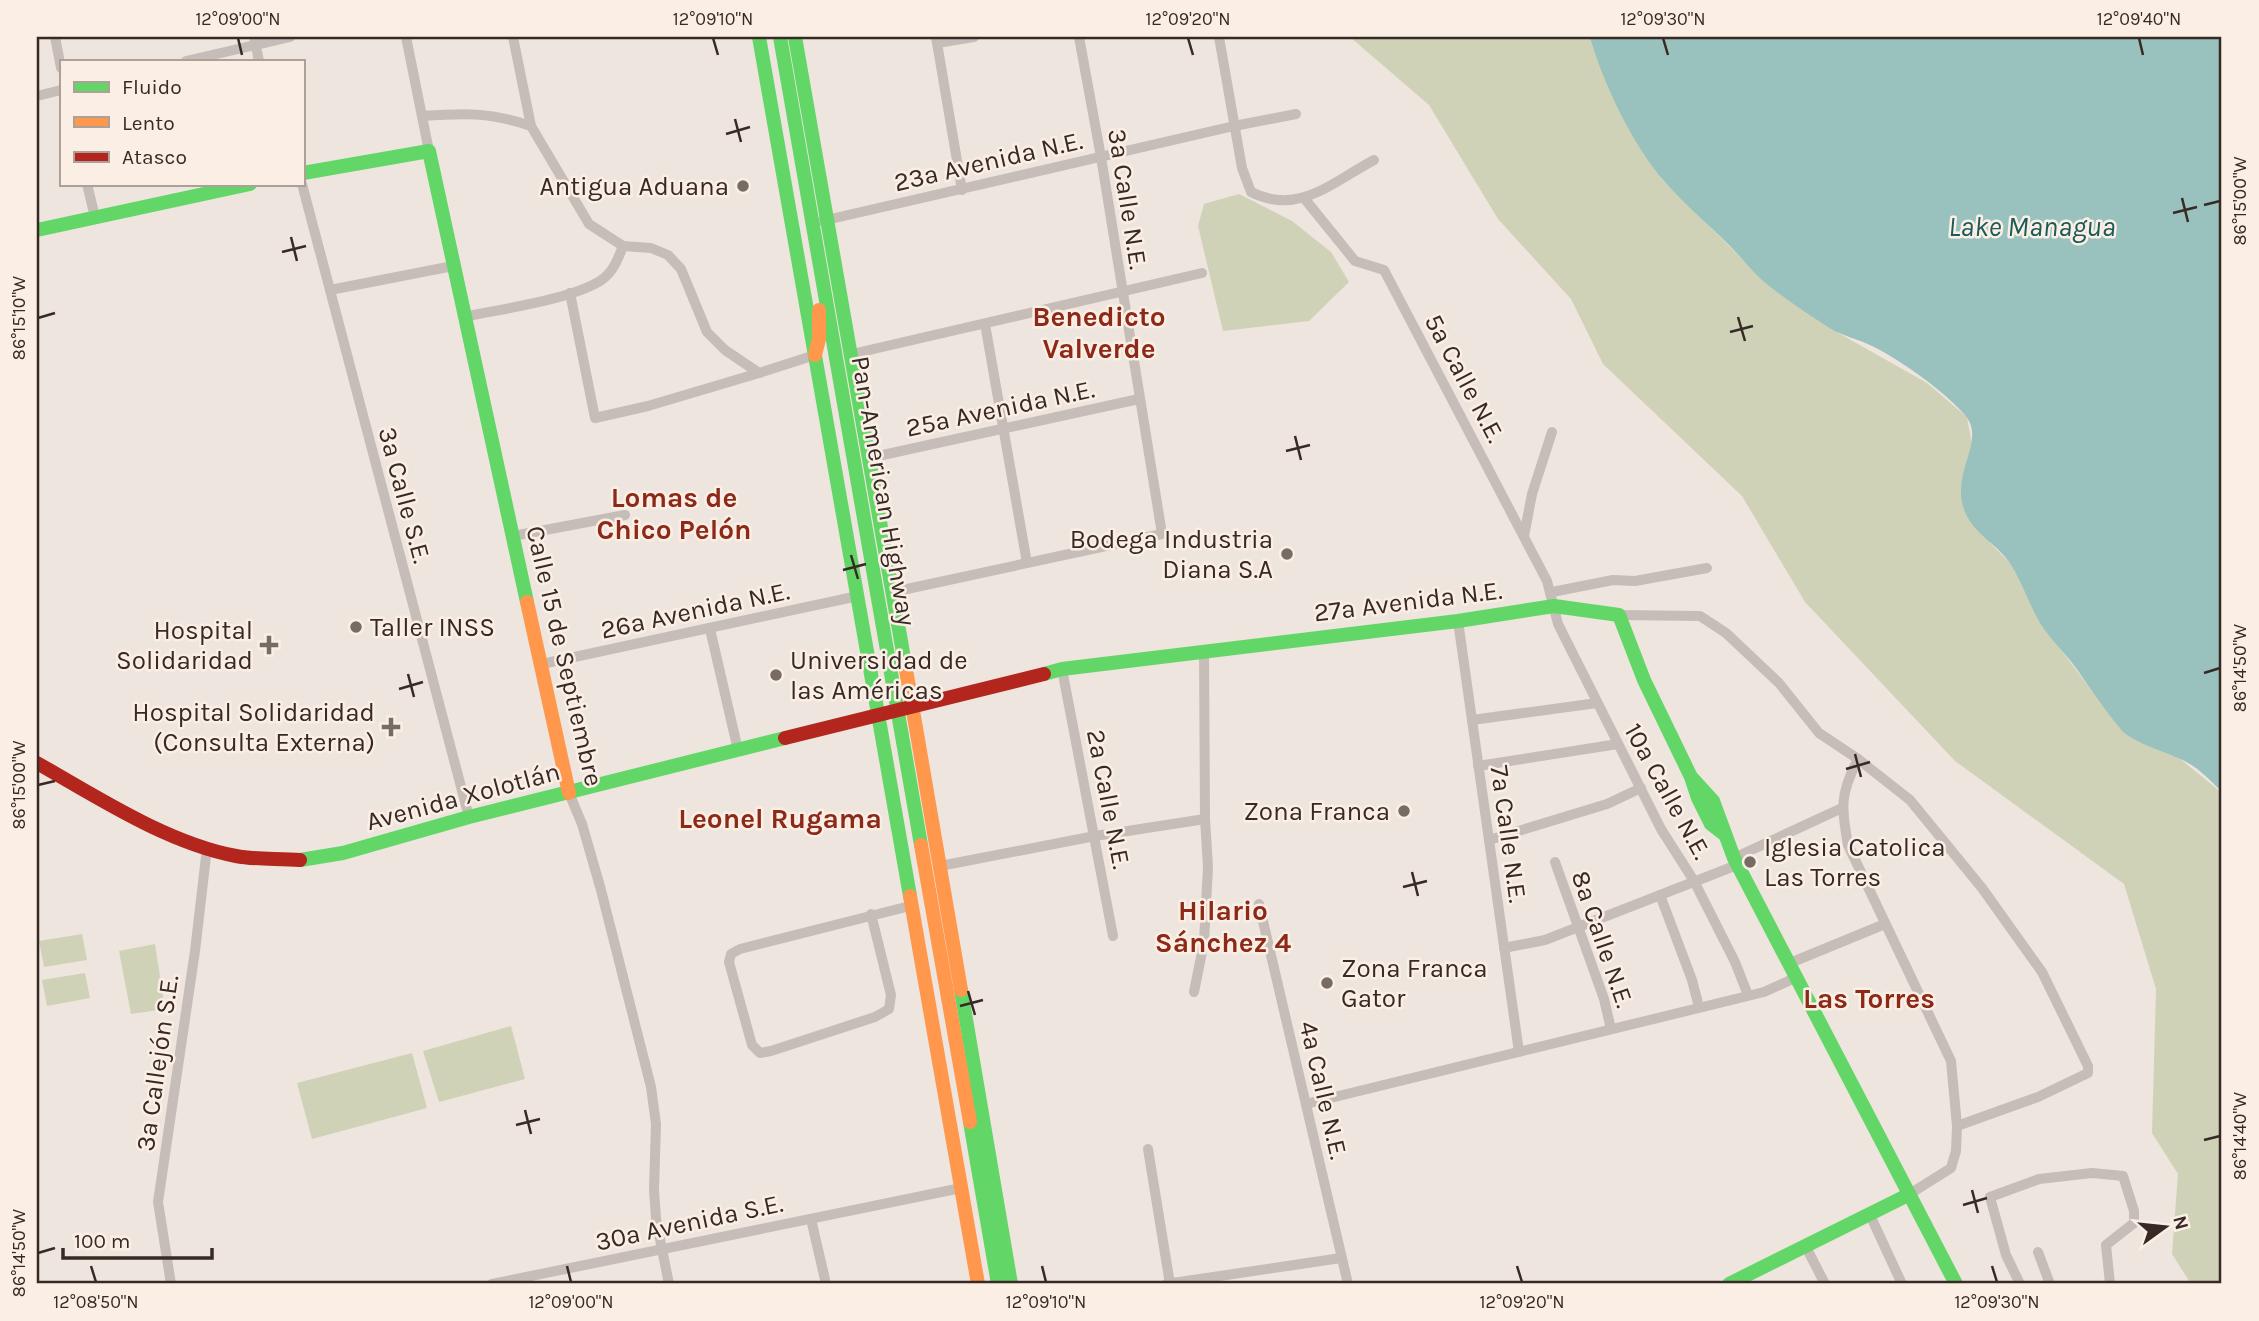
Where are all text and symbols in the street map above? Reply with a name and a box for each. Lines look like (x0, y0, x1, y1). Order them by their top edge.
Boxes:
text: 12°09'00"N (195, 8, 281, 30)
text: 12°09'10"N (673, 8, 753, 30)
text: 12°09'20"N (1146, 8, 1230, 30)
text: 12°09'30"N (1620, 8, 1706, 30)
text: 12°09'40"N (2097, 8, 2181, 30)
legend (60, 60, 304, 186)
text: Fluido (122, 75, 182, 99)
text: Lento (122, 111, 175, 135)
street label: 23a Avenida N.E. (891, 125, 1085, 198)
street label: 3a Calle N.E. (1101, 127, 1154, 272)
text: Atasco (122, 145, 187, 169)
text: 86°15'00"W (2229, 157, 2251, 245)
place label: Antigua Aduana (540, 171, 729, 202)
marker: Antigua Aduana (735, 178, 751, 194)
water label: Lake Managua (1948, 210, 2116, 243)
text: 86°15'10"W (8, 276, 30, 360)
district label: Benedicto Valverde (1032, 300, 1166, 365)
street label: 5a Calle N.E. (1418, 309, 1511, 448)
street label: Pan-American Highway (844, 354, 923, 628)
street label: 25a Avenida N.E. (903, 373, 1097, 444)
street label: 3a Calle S.E. (371, 424, 438, 567)
district label: Lomas de Chico Pelón (596, 481, 752, 546)
street label: Calle 15 de Septiembre (519, 523, 610, 789)
place label: Bodega Industria Diana S.A (1070, 524, 1273, 585)
marker: Bodega Industria Diana S.A (1279, 546, 1295, 562)
street label: 26a Avenida N.E. (598, 575, 792, 646)
street label: 27a Avenida N.E. (1312, 575, 1504, 628)
place label: Taller INSS (370, 612, 495, 643)
place label: Hospital Solidaridad (116, 615, 253, 676)
marker: Taller INSS (348, 619, 364, 635)
text: 86°14'50"W (2229, 624, 2251, 712)
marker: Hospital Solidaridad (259, 635, 279, 655)
place label: Universidad de las Américas (790, 645, 968, 706)
marker: Universidad de las Américas (768, 667, 784, 683)
place label: Hospital Solidaridad (Consulta Externa) (132, 697, 375, 758)
marker: Hospital Solidaridad (Consulta Externa) (381, 717, 401, 737)
street label: 10a Calle N.E. (1618, 718, 1718, 865)
street label: 2a Calle N.E. (1080, 727, 1137, 872)
text: 86°15'00"W (8, 741, 30, 829)
street label: Avenida Xolotlán (363, 756, 564, 837)
street label: 7a Calle N.E. (1484, 763, 1534, 905)
place label: Zona Franca (1243, 796, 1390, 827)
district label: Leonel Rugama (678, 802, 882, 835)
marker: Zona Franca (1396, 803, 1412, 819)
place label: Iglesia Catolica Las Torres (1764, 832, 1945, 893)
marker: Iglesia Catolica Las Torres (1742, 854, 1758, 870)
street label: 8a Calle N.E. (1565, 867, 1640, 1012)
district label: Hilario Sánchez 4 (1155, 894, 1292, 959)
place label: Zona Franca Gator (1341, 953, 1488, 1014)
street label: 3a Callejón S.E. (130, 973, 185, 1153)
marker: Zona Franca Gator (1319, 975, 1335, 991)
district label: Las Torres (1803, 982, 1935, 1015)
street label: 4a Calle N.E. (1293, 1018, 1354, 1162)
text: 86°14'40"W (2229, 1092, 2251, 1180)
street label: 30a Avenida S.E. (592, 1187, 786, 1258)
north arrow (2130, 1192, 2200, 1262)
text: 86°14'50"W (8, 1209, 30, 1297)
text: N (2168, 1213, 2193, 1232)
scale bar (63, 1216, 212, 1260)
text: 100 m (74, 1229, 131, 1253)
text: 12°08'50"N (53, 1291, 139, 1313)
text: 12°09'00"N (528, 1291, 614, 1313)
text: 12°09'10"N (1006, 1291, 1086, 1313)
text: 12°09'20"N (1480, 1291, 1564, 1313)
text: 12°09'30"N (1954, 1291, 2040, 1313)

